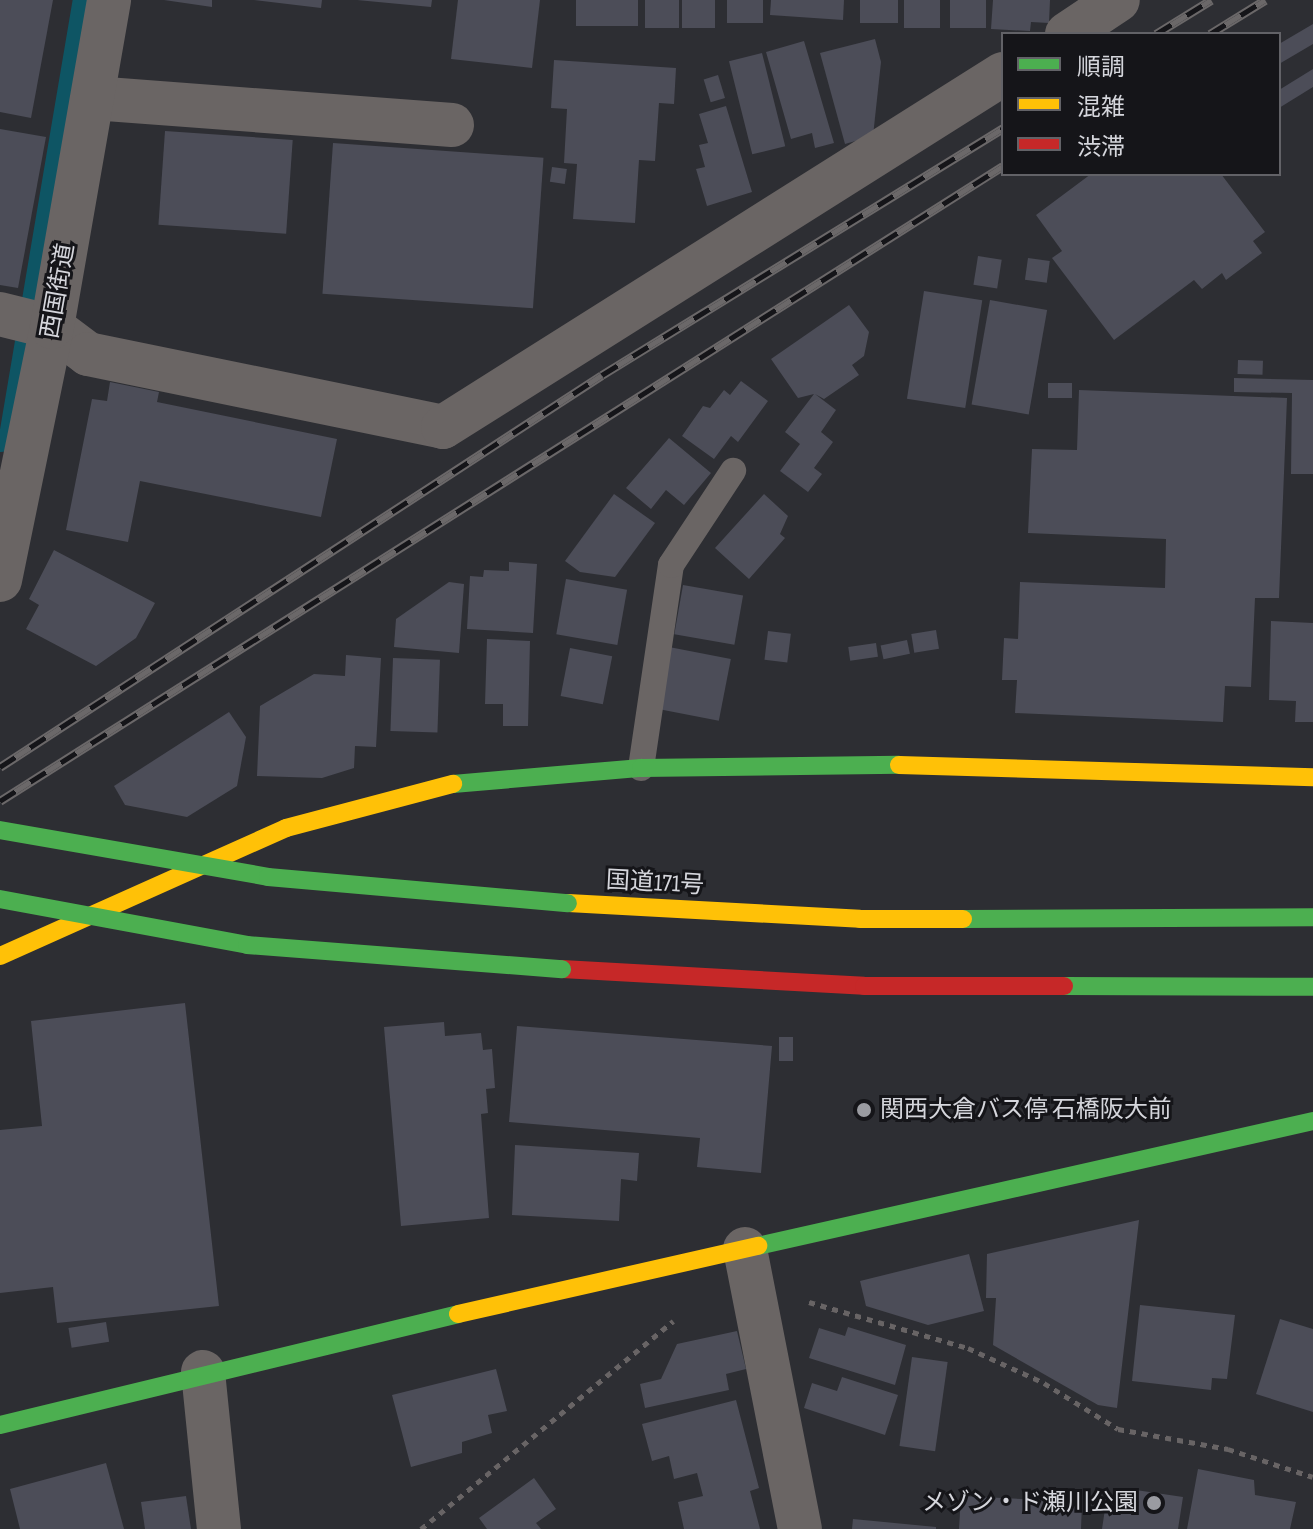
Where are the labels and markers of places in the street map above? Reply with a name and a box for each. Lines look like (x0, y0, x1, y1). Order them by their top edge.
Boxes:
place label: 関西大倉バス停 石橋阪大前 (880, 1096, 1172, 1124)
marker: 関西大倉バス停 石橋阪大前 (855, 1101, 873, 1119)
place label: メゾン・ド瀬川公園 (922, 1489, 1138, 1517)
marker: メゾン・ド瀬川公園 (1145, 1494, 1163, 1512)

